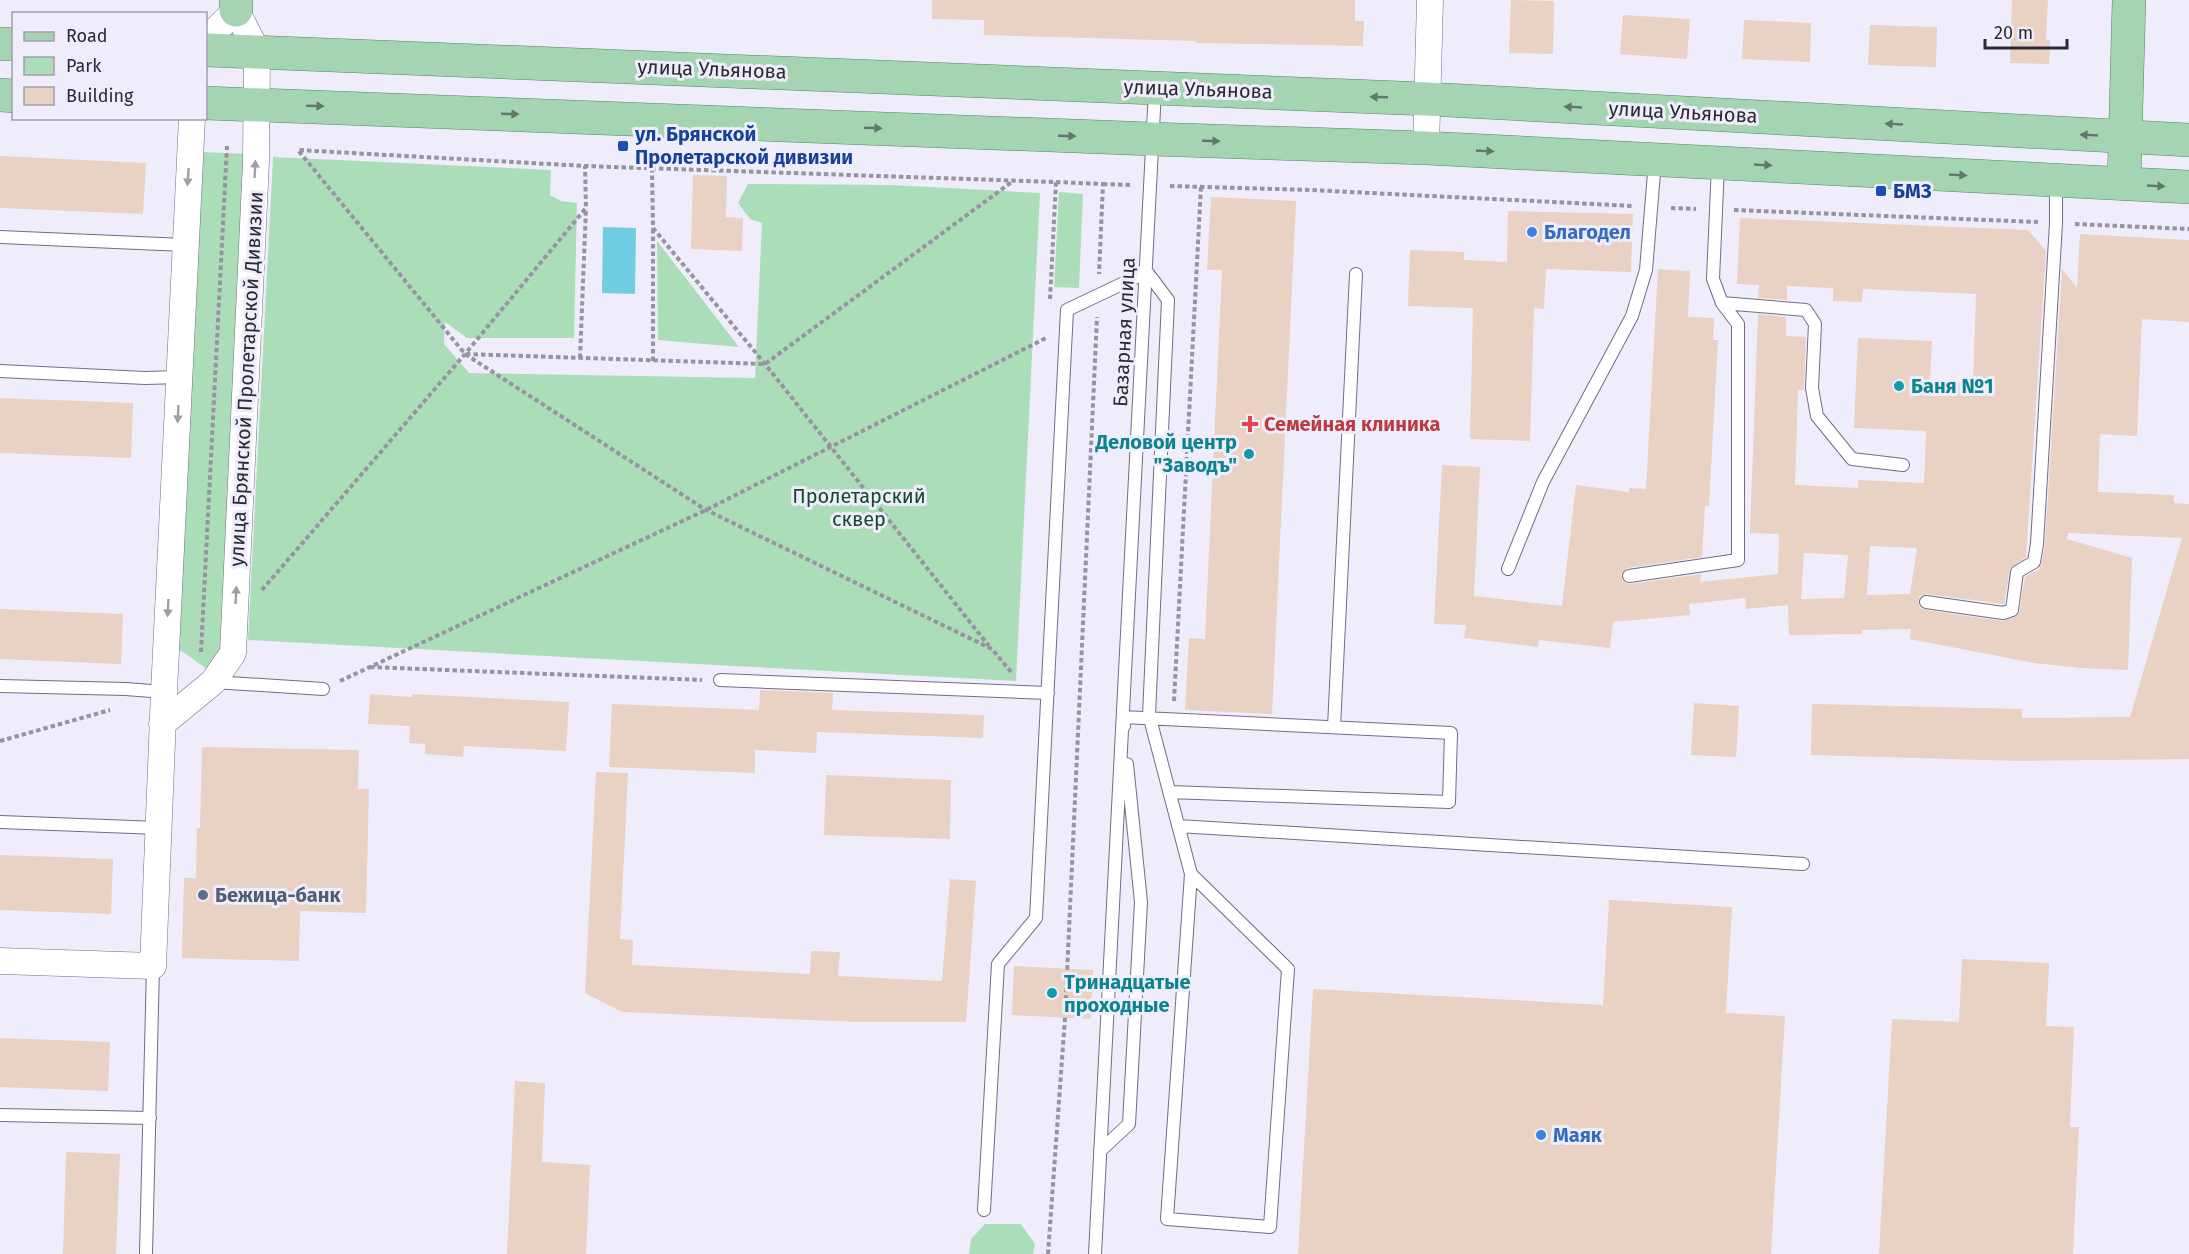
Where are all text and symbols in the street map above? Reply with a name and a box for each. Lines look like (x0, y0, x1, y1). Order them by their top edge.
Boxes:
legend (12, 12, 207, 120)
scale bar (1985, 12, 2068, 50)
text: 20 m (1994, 22, 2033, 44)
text: Road (66, 25, 108, 47)
street label: улица Ульянова (637, 54, 787, 84)
text: Park (66, 55, 102, 77)
street label: улица Ульянова (1123, 74, 1273, 104)
text: Building (66, 85, 134, 107)
one-way arrow (1369, 92, 1388, 101)
street label: улица Ульянова (1608, 96, 1758, 128)
one-way arrow (306, 102, 325, 111)
one-way arrow (1564, 102, 1583, 111)
one-way arrow (500, 109, 519, 119)
one-way arrow (1884, 119, 1903, 129)
place label: ул. Брянской Пролетарской дивизии (634, 122, 853, 169)
one-way arrow (863, 124, 882, 133)
one-way arrow (2079, 130, 2098, 139)
one-way arrow (1058, 131, 1077, 141)
one-way arrow (1201, 136, 1220, 146)
marker: ул. Брянской Пролетарской дивизии (616, 139, 630, 153)
one-way arrow (1475, 146, 1494, 155)
one-way arrow (251, 160, 260, 179)
one-way arrow (1754, 160, 1773, 169)
one-way arrow (184, 167, 193, 186)
one-way arrow (1949, 171, 1968, 180)
place label: БМЗ (1893, 179, 1932, 203)
one-way arrow (2147, 181, 2166, 190)
marker: БМЗ (1874, 184, 1888, 198)
street label: улица Брянской Пролетарской Дивизии (224, 191, 268, 567)
place label: Благодел (1544, 220, 1631, 244)
marker: Благодел (1525, 225, 1539, 239)
street label: Базарная улица (1108, 257, 1140, 407)
place label: Баня №1 (1911, 374, 1993, 398)
marker: Баня №1 (1892, 379, 1906, 393)
one-way arrow (173, 404, 182, 423)
place label: Семейная клиника (1264, 412, 1440, 436)
marker: Семейная клиника (1241, 415, 1259, 433)
place label: Деловой центр "Заводъ" (1094, 430, 1237, 477)
marker: Деловой центр "Заводъ" (1242, 447, 1256, 461)
park label: Пролетарский сквер (792, 484, 926, 531)
one-way arrow (231, 586, 240, 605)
one-way arrow (163, 599, 172, 618)
place label: Бежица-банк (215, 883, 341, 907)
marker: Бежица-банк (196, 888, 210, 902)
place label: Тринадцатые проходные (1064, 970, 1190, 1017)
marker: Тринадцатые проходные (1045, 986, 1059, 1000)
place label: Маяк (1553, 1123, 1603, 1147)
marker: Маяк (1534, 1128, 1548, 1142)

